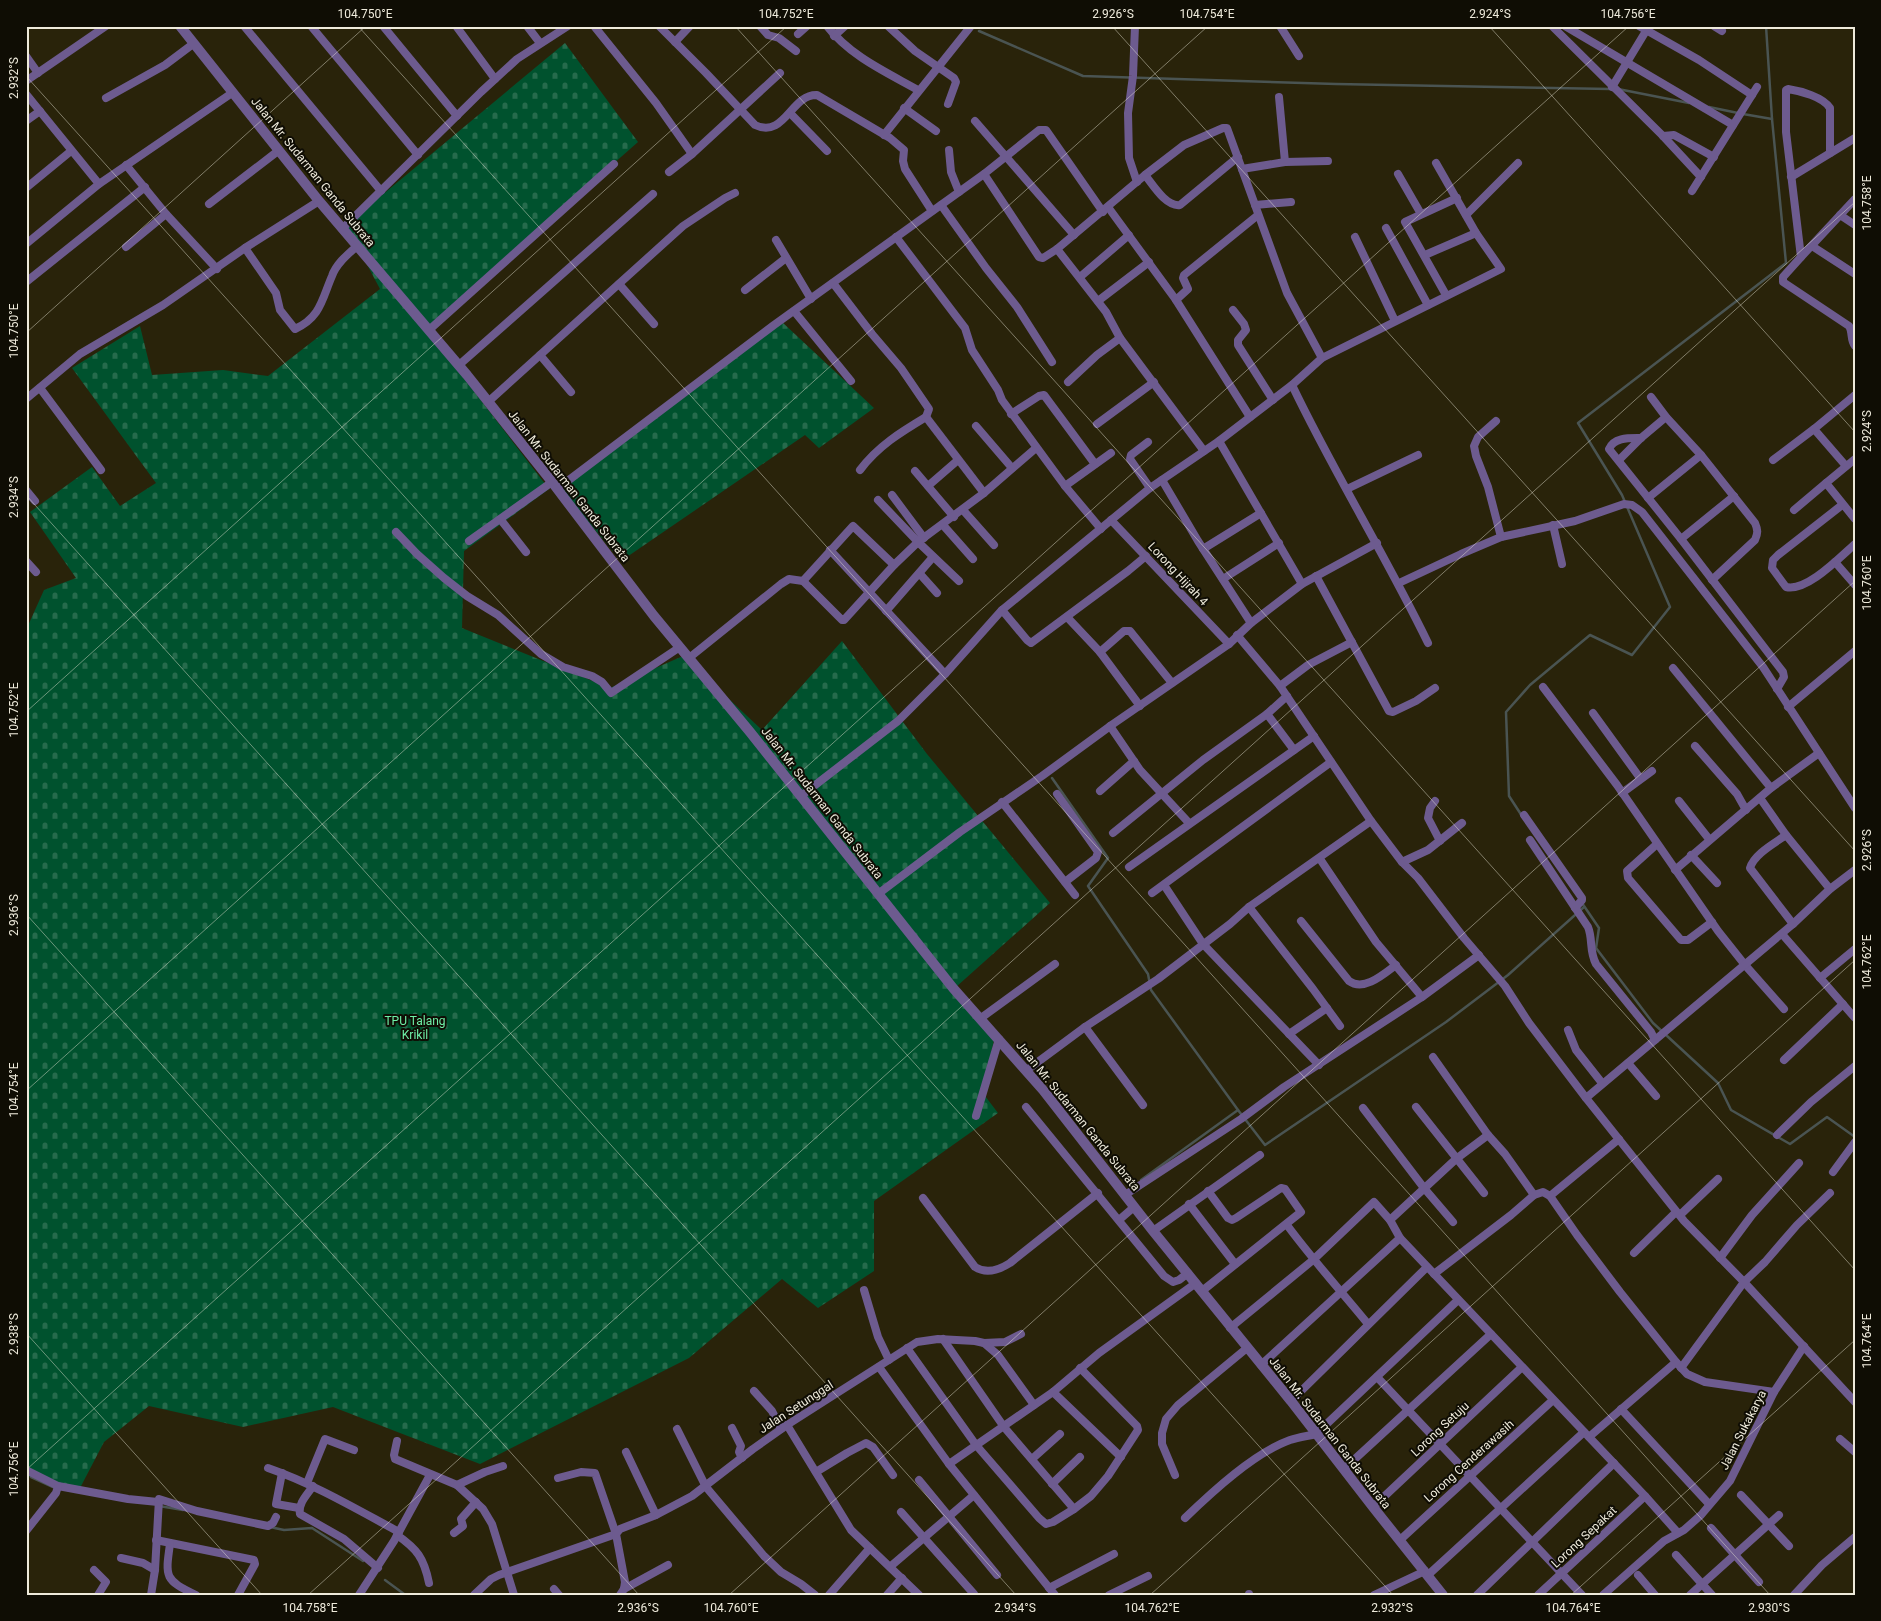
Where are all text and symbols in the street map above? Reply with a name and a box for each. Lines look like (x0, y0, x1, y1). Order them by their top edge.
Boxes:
text: 104.750°E (338, 7, 393, 21)
text: 104.752°E (759, 7, 814, 21)
text: 2.926°S (1092, 7, 1134, 21)
text: 104.754°E (1180, 7, 1235, 21)
text: 2.924°S (1469, 7, 1511, 21)
text: 104.756°E (1601, 7, 1656, 21)
text: 2.932°S (7, 57, 21, 99)
street label: Jalan Mr. Sudarman Ganda Subrata (248, 94, 378, 250)
text: 104.758°E (1860, 175, 1874, 230)
text: 104.750°E (7, 303, 21, 358)
street label: Jalan Mr. Sudarman Ganda Subrata (505, 407, 633, 565)
text: 2.924°S (1860, 410, 1874, 452)
text: 2.934°S (7, 476, 21, 518)
street label: Lorong Hijrah 4 (1145, 539, 1211, 609)
text: 104.760°E (1860, 555, 1874, 610)
text: 104.752°E (7, 682, 21, 737)
street label: Jalan Mr. Sudarman Ganda Subrata (758, 724, 886, 882)
text: 2.926°S (1860, 829, 1874, 871)
text: 2.936°S (7, 894, 21, 936)
text: 104.762°E (1860, 934, 1874, 989)
park label: TPU Talang Krikil (384, 1014, 446, 1042)
street label: Jalan Mr. Sudarman Ganda Subrata (1013, 1038, 1143, 1194)
text: 104.754°E (7, 1062, 21, 1117)
text: 2.938°S (7, 1313, 21, 1355)
text: 104.764°E (1860, 1313, 1874, 1368)
street label: Jalan Mr. Sudarman Ganda Subrata (1266, 1354, 1394, 1512)
street label: Jalan Setunggal (756, 1378, 836, 1436)
street label: Jalan Sukakarya (1717, 1388, 1769, 1472)
street label: Lorong Setuju (1408, 1399, 1472, 1459)
street label: Lorong Cenderawasih (1421, 1417, 1517, 1505)
text: 104.756°E (7, 1441, 21, 1496)
street label: Lorong Sepakat (1549, 1503, 1619, 1571)
text: 104.758°E (283, 1601, 338, 1615)
text: 2.936°S (617, 1601, 659, 1615)
text: 104.760°E (704, 1601, 759, 1615)
text: 2.934°S (994, 1601, 1036, 1615)
text: 104.762°E (1125, 1601, 1180, 1615)
text: 2.932°S (1371, 1601, 1413, 1615)
text: 104.764°E (1546, 1601, 1601, 1615)
text: 2.930°S (1748, 1601, 1790, 1615)

